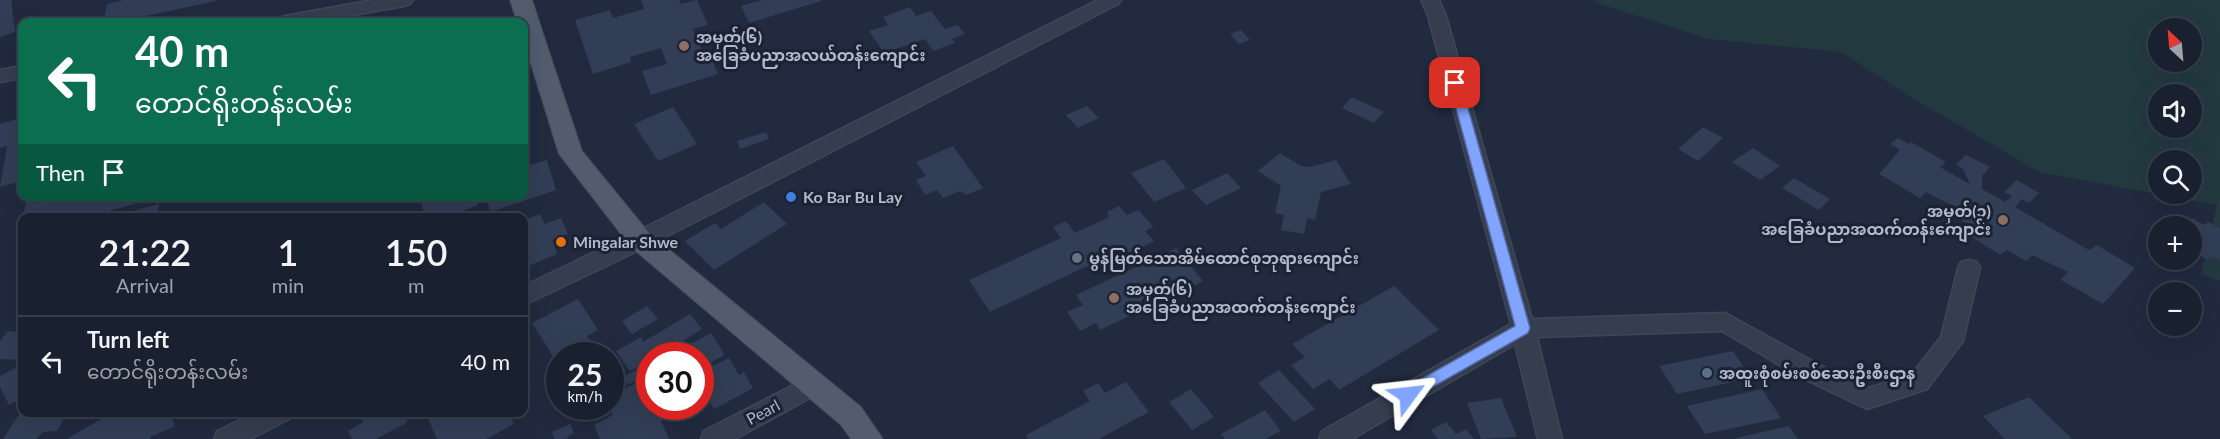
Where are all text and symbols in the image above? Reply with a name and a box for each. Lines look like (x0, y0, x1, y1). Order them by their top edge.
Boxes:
north arrow (2148, 18, 2202, 72)
map controls (2148, 18, 2202, 336)
text: 40 m (135, 26, 229, 76)
place label: အမှတ်(၆) အခြေခံပညာအလယ်တန်းကျောင်း (696, 26, 926, 69)
marker: အမှတ်(၆) အခြေခံပညာအလယ်တန်းကျောင်း (677, 39, 691, 53)
icon: left (36, 42, 114, 120)
pin (1429, 57, 1480, 108)
icon: arrive (1438, 66, 1471, 99)
button: sound (2148, 84, 2202, 138)
text: တောင်ရိုးတန်းလမ်း (135, 86, 353, 119)
button: search (2148, 150, 2202, 204)
icon: arrive (97, 156, 130, 189)
text: Then (36, 159, 85, 186)
place label: Ko Bar Bu Lay (803, 187, 903, 206)
marker: Ko Bar Bu Lay (784, 190, 798, 204)
place label: အမှတ်(၃) အခြေခံပညာအထက်တန်းကျောင်း (1761, 200, 1991, 243)
marker: အမှတ်(၃) အခြေခံပညာအထက်တန်းကျောင်း (1996, 213, 2010, 227)
button: + (2148, 216, 2202, 270)
text: 21:22 (99, 230, 191, 274)
text: 1 (278, 230, 298, 274)
text: 150 (385, 230, 447, 274)
place label: Mingalar Shwe (573, 232, 679, 251)
marker: Mingalar Shwe (554, 235, 568, 249)
place label: မွန်မြတ်သောအိမ်ထောင်စုဘုရားကျောင်း (1089, 247, 1359, 272)
marker: မွန်မြတ်သောအိမ်ထောင်စုဘုရားကျောင်း (1070, 251, 1084, 265)
text: Arrival (116, 273, 174, 297)
text: min (272, 273, 304, 297)
text: m (408, 273, 424, 297)
place label: အမှတ်(၆) အခြေခံပညာအထက်တန်းကျောင်း (1126, 278, 1356, 321)
button: − (2148, 282, 2202, 336)
marker: အမှတ်(၆) အခြေခံပညာအထက်တန်းကျောင်း (1107, 291, 1121, 305)
text: Turn left (87, 326, 169, 353)
speed limit sign: 30 (636, 342, 714, 420)
icon: left (36, 345, 69, 378)
text: 40 m (461, 348, 510, 375)
text: 25 (568, 356, 602, 392)
text: တောင်ရိုးတန်းလမ်း (87, 359, 248, 383)
place label: အထူးစုံစမ်းစစ်ဆေးဦးစီးဌာန (1719, 362, 1915, 387)
position arrow (1376, 363, 1440, 427)
marker: အထူးစုံစမ်းစစ်ဆေးဦးစီးဌာန (1700, 366, 1714, 380)
text: km/h (567, 387, 603, 405)
street label: Pearl (743, 395, 783, 428)

